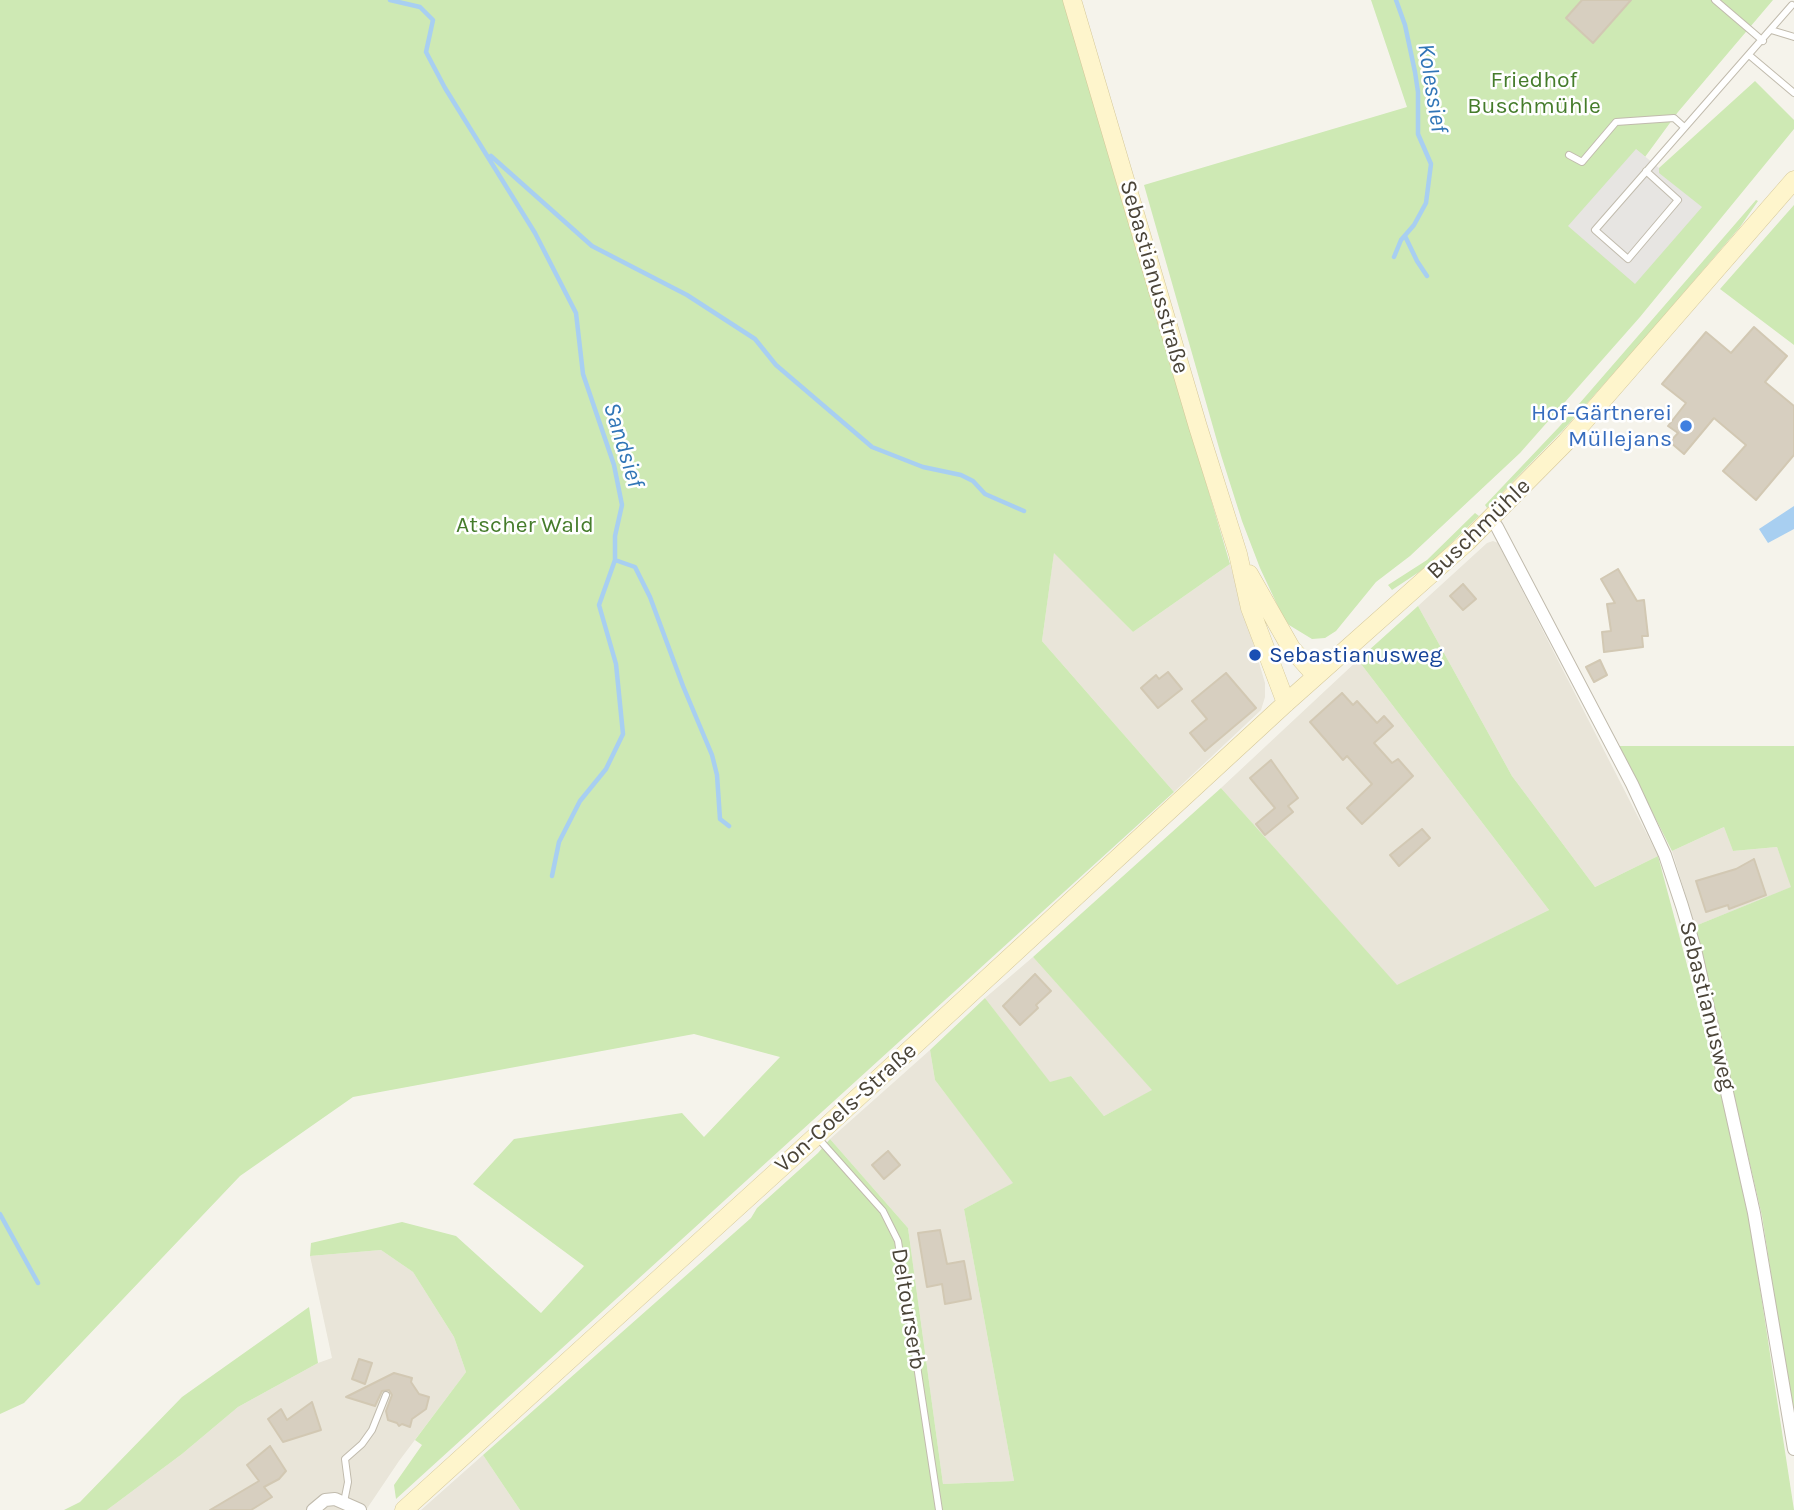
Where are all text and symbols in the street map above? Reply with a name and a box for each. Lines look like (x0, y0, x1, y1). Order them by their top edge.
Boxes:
water label: Kolessief (1411, 41, 1453, 135)
park label: Friedhof Buschmühle (1467, 66, 1601, 120)
street label: Sebastianusstraße (1113, 177, 1195, 377)
water label: Sandsief (596, 399, 650, 491)
place label: Hof-Gärtnerei Müllejans (1531, 399, 1672, 453)
marker: Hof-Gärtnerei Müllejans (1678, 418, 1694, 434)
street label: Buschmühle (1421, 473, 1537, 585)
park label: Atscher Wald (456, 511, 594, 539)
place label: Sebastianusweg (1269, 641, 1443, 669)
marker: Sebastianusweg (1247, 647, 1263, 663)
street label: Sebastianusweg (1673, 918, 1741, 1094)
street label: Von-Coels-Straße (769, 1037, 923, 1179)
street label: Deltourserb (885, 1246, 931, 1372)

